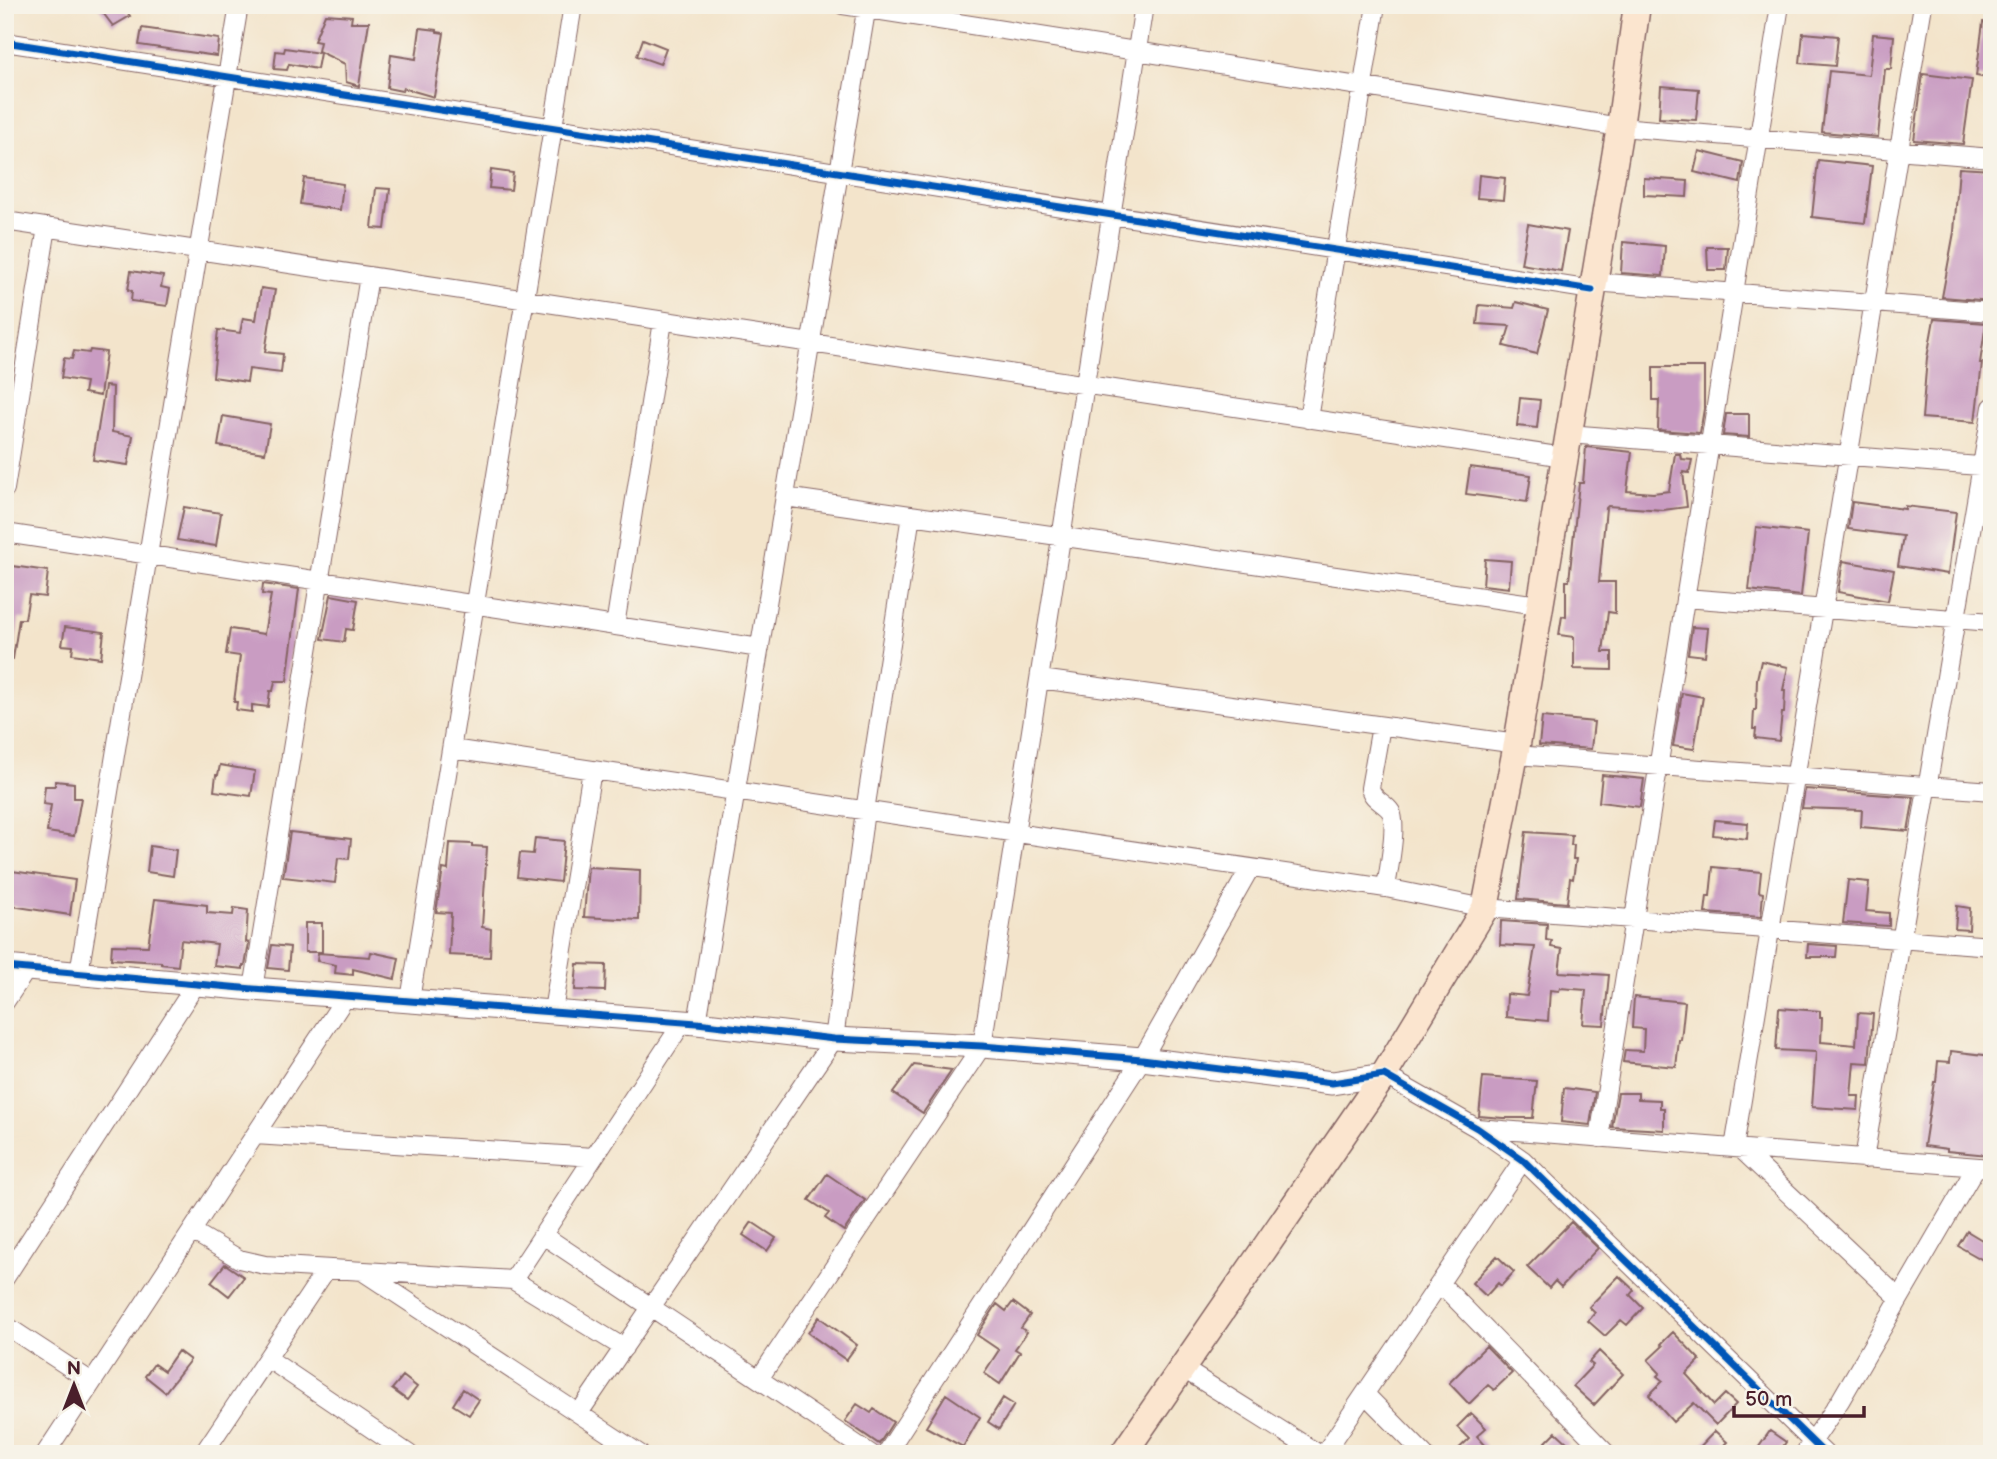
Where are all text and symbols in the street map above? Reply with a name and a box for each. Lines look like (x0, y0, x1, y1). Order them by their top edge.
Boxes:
north arrow (38, 1350, 108, 1420)
text: N (67, 1358, 81, 1381)
scale bar (1734, 1375, 1864, 1419)
text: 50 m (1745, 1387, 1792, 1412)

